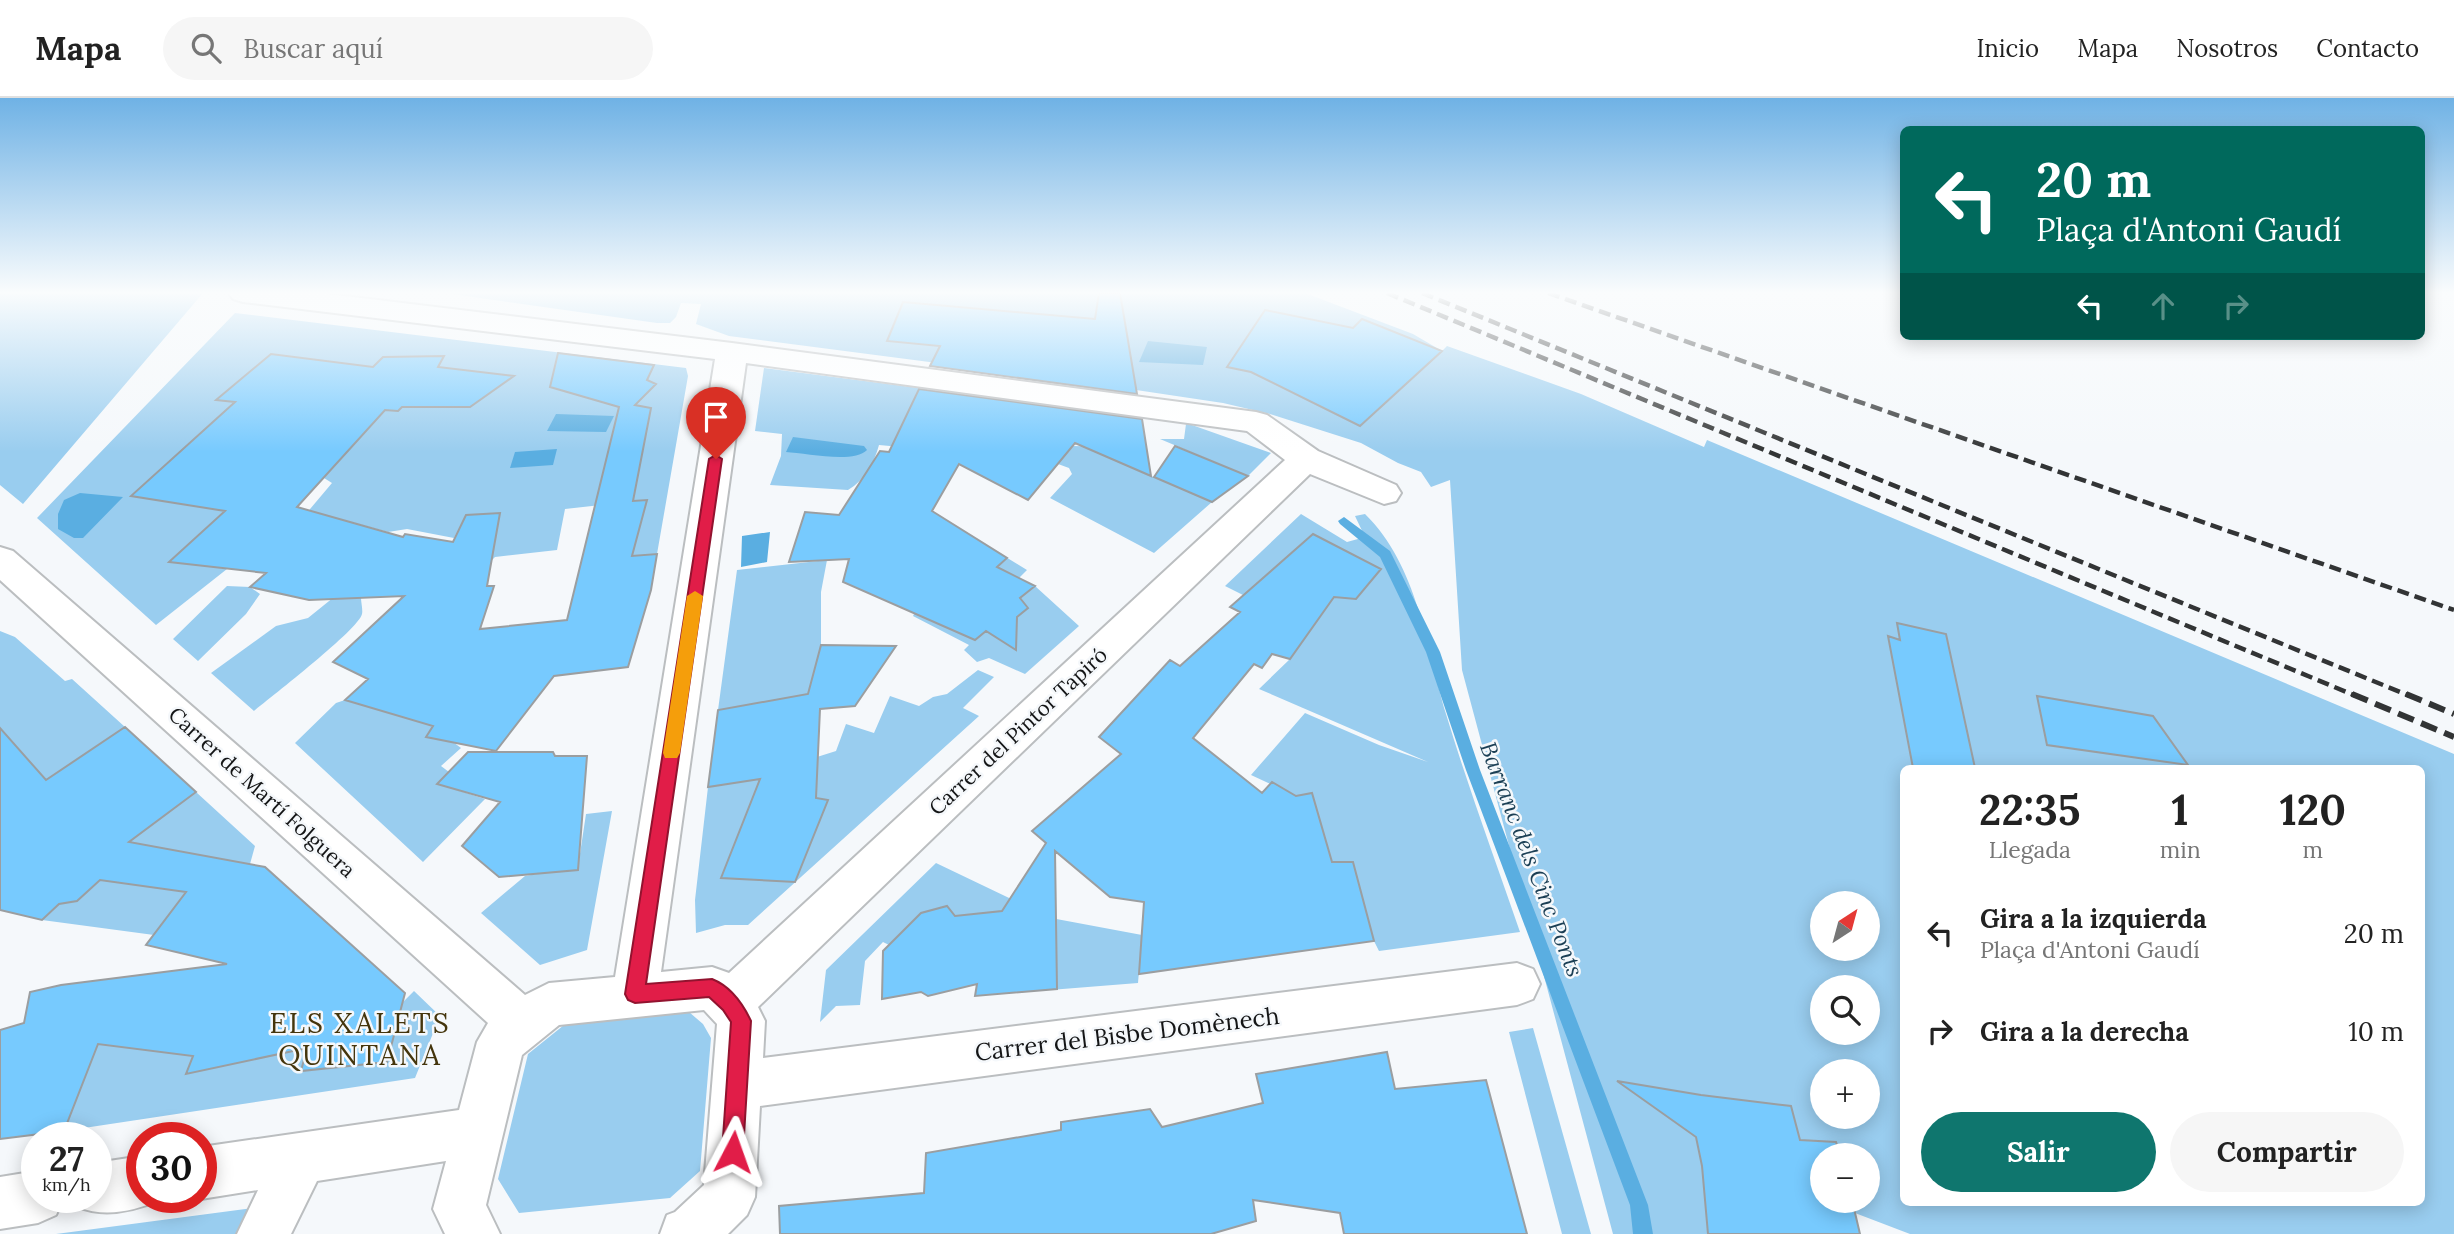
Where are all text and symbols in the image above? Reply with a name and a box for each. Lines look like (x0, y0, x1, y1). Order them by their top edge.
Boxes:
search box (163, 17, 653, 80)
text: Mapa (35, 27, 121, 69)
icon: search (187, 29, 225, 67)
text: Buscar aquí (243, 32, 383, 65)
text: Inicio (1976, 33, 2039, 64)
text: Mapa (2077, 33, 2138, 64)
text: Nosotros (2176, 33, 2278, 64)
text: Contacto (2316, 33, 2419, 64)
text: 20 m (2036, 148, 2151, 210)
icon: left (1921, 154, 2012, 245)
text: Plaça d'Antoni Gaudí (2036, 209, 2342, 250)
icon: left (2071, 287, 2109, 325)
icon: ahead (2144, 287, 2182, 325)
icon: right (2217, 287, 2255, 325)
pin (686, 387, 746, 459)
icon: arrive (697, 398, 735, 436)
street label: Carrer del Pintor Tapiró (923, 641, 1113, 821)
street label: Carrer de Martí Folguera (163, 701, 361, 883)
water label: Barranc dels Cinc Ponts (1474, 737, 1590, 981)
text: 22:35 (1979, 783, 2081, 837)
text: 1 (2172, 783, 2189, 837)
text: 120 (2280, 783, 2346, 837)
text: Llegada (1989, 835, 2071, 864)
text: min (2160, 835, 2201, 864)
text: m (2303, 835, 2323, 864)
north arrow (1810, 891, 1880, 961)
map controls (1810, 891, 1880, 1213)
text: Gira a la izquierda (1980, 902, 2207, 935)
icon: left (1921, 914, 1959, 952)
text: 20 m (2344, 917, 2404, 950)
text: Plaça d'Antoni Gaudí (1980, 935, 2200, 964)
button: search (1810, 975, 1880, 1045)
street label: Carrer del Bisbe Domènech (973, 1000, 1281, 1068)
district label: ELS XALETS QUINTANA (269, 1005, 451, 1073)
icon: right (1921, 1012, 1959, 1050)
text: Gira a la derecha (1980, 1015, 2189, 1048)
text: 10 m (2348, 1015, 2404, 1048)
button: + (1810, 1059, 1880, 1129)
button: Salir (1921, 1112, 2156, 1192)
button: Compartir (2170, 1112, 2404, 1192)
position arrow (696, 1115, 770, 1189)
speed limit sign: 30 (126, 1122, 217, 1213)
text: 27 (49, 1136, 84, 1181)
button: − (1810, 1143, 1880, 1213)
text: km/h (42, 1173, 91, 1196)

